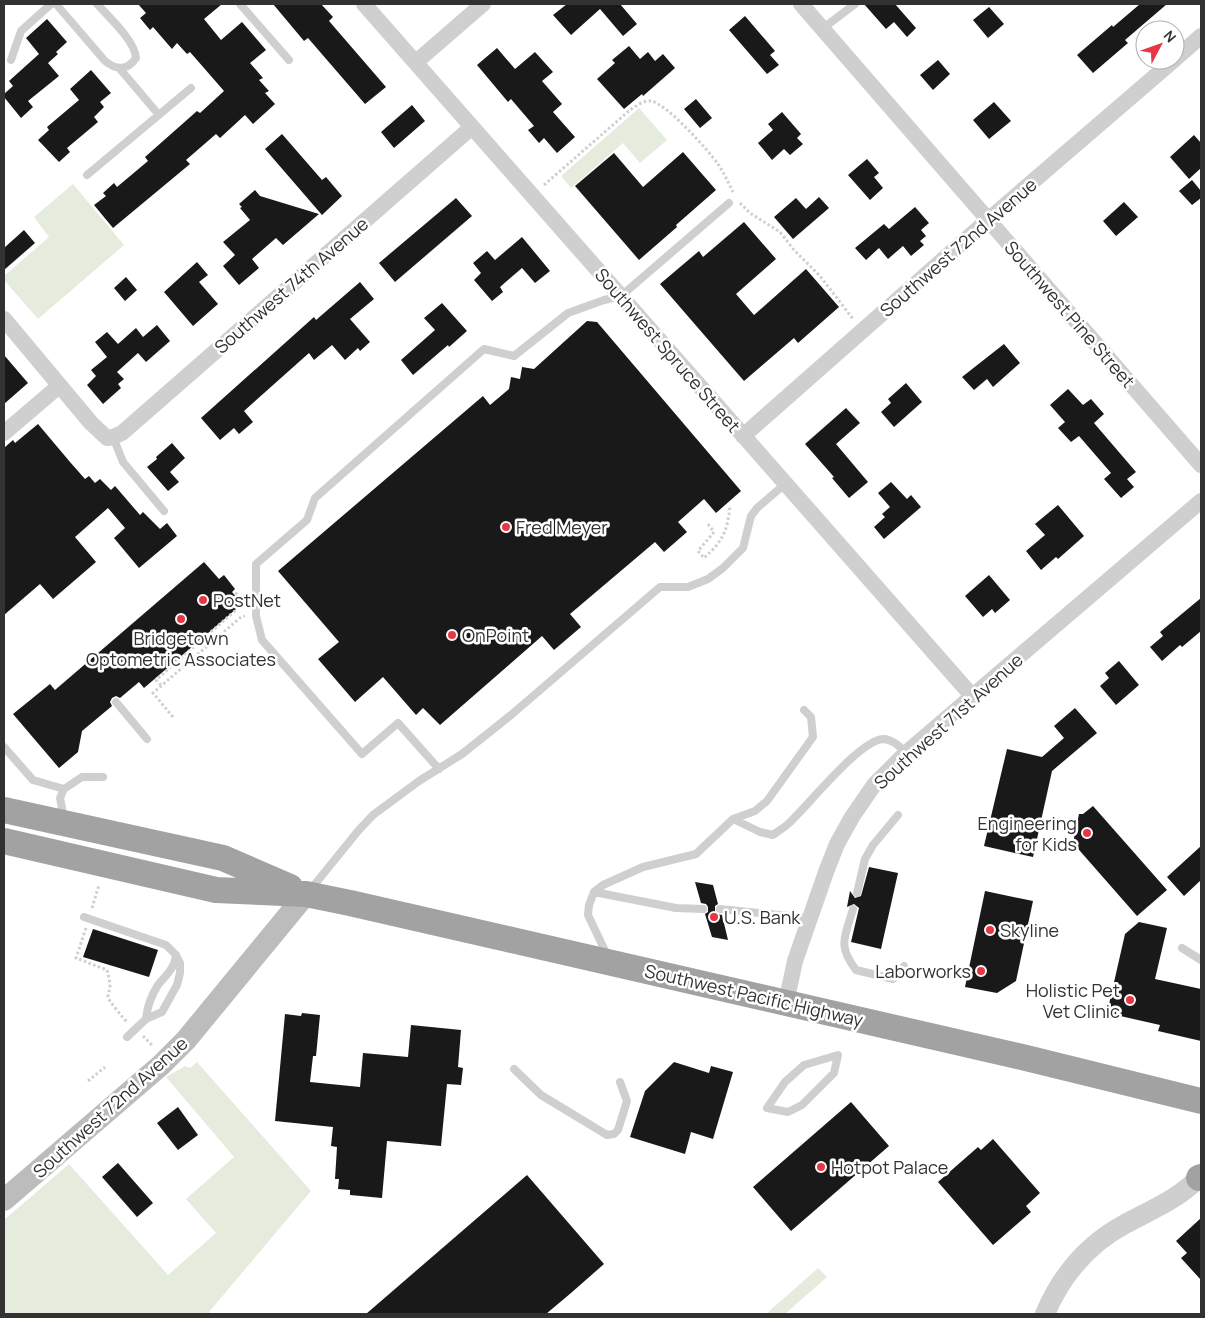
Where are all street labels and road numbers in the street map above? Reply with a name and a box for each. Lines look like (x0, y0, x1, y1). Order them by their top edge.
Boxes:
street label: Southwest 72nd Avenue (875, 172, 1041, 322)
street label: Southwest 74th Avenue (209, 211, 373, 359)
street label: Southwest Pine Street (1000, 235, 1140, 393)
street label: Southwest Spruce Street (590, 263, 746, 437)
street label: Southwest 71st Avenue (868, 648, 1028, 794)
street label: Southwest Pacific Highway (642, 958, 866, 1032)
street label: Southwest 72nd Avenue (28, 1031, 192, 1183)

